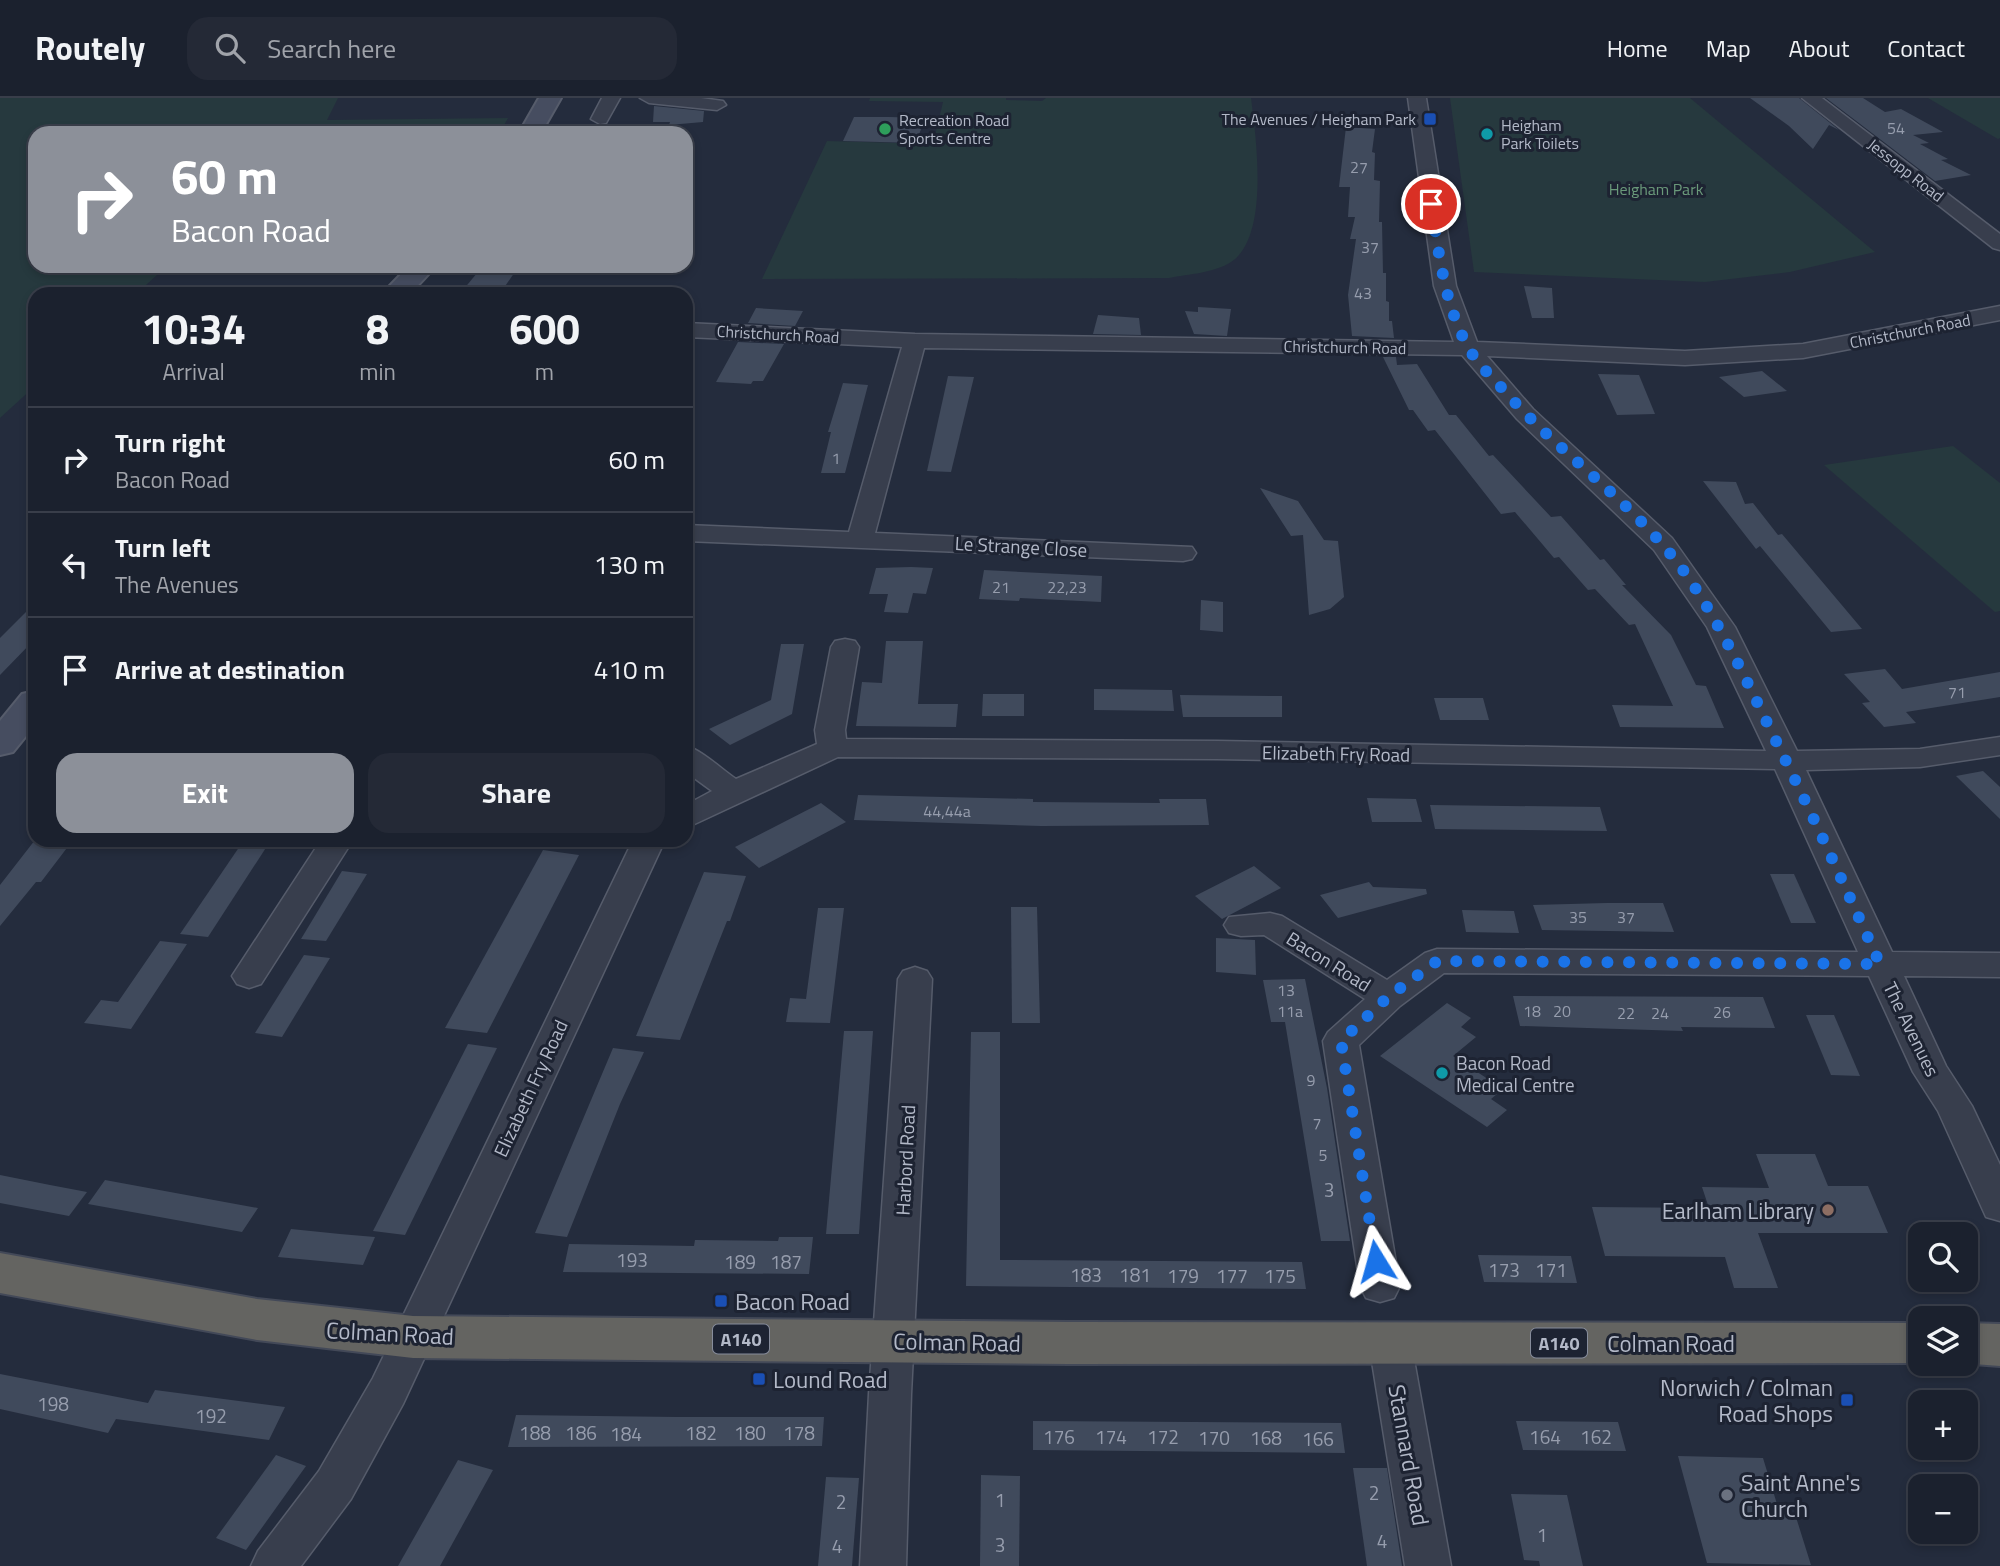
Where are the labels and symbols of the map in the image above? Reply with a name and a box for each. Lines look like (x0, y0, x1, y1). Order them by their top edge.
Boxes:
place label: The Avenues / Heigham Park (1222, 107, 1416, 131)
place label: Recreation Road Sports Centre (899, 108, 1010, 150)
marker: The Avenues / Heigham Park (1422, 111, 1438, 127)
place label: Heigham Park Toilets (1501, 113, 1579, 155)
house number: 54 (1887, 116, 1905, 140)
marker: Recreation Road Sports Centre (877, 121, 893, 137)
marker: Heigham Park Toilets (1479, 126, 1495, 142)
street label: Jessopp Road (1863, 133, 1949, 207)
house number: 27 (1350, 155, 1368, 179)
pin (1401, 174, 1461, 234)
park label: Heigham Park (1609, 177, 1704, 201)
house number: 37 (1361, 235, 1379, 259)
house number: 43 (1354, 281, 1372, 305)
street label: Christchurch Road (1848, 308, 1972, 354)
street label: Christchurch Road (716, 319, 840, 349)
street label: Christchurch Road (1284, 334, 1406, 360)
house number: 1 (832, 446, 840, 470)
street label: Le Strange Close (954, 528, 1088, 564)
house number: 21 (992, 575, 1010, 599)
house number: 22,23 (1047, 575, 1087, 599)
house number: 71 (1948, 680, 1966, 704)
street label: Elizabeth Fry Road (1262, 737, 1410, 769)
house number: 44,44a (923, 799, 971, 823)
house number: 35 (1569, 905, 1587, 929)
house number: 37 (1617, 905, 1635, 929)
street label: Bacon Road (1281, 924, 1377, 998)
street label: The Avenues (1877, 977, 1948, 1081)
house number: 13 (1277, 978, 1295, 1002)
house number: 11a (1277, 999, 1303, 1023)
house number: 18 (1523, 999, 1541, 1023)
house number: 20 (1553, 999, 1571, 1023)
house number: 26 (1713, 1000, 1731, 1024)
house number: 22 (1617, 1001, 1635, 1025)
house number: 24 (1651, 1001, 1669, 1025)
street label: Elizabeth Fry Road (485, 1015, 575, 1161)
place label: Bacon Road Medical Centre (1456, 1048, 1575, 1099)
marker: Bacon Road Medical Centre (1434, 1065, 1450, 1081)
house number: 9 (1307, 1068, 1316, 1092)
street label: Harbord Road (888, 1104, 922, 1216)
house number: 7 (1313, 1111, 1321, 1135)
house number: 5 (1319, 1143, 1328, 1167)
house number: 3 (1324, 1175, 1334, 1204)
place label: Earlham Library (1662, 1193, 1814, 1228)
marker: Earlham Library (1820, 1202, 1836, 1218)
position arrow (1339, 1224, 1413, 1298)
house number: 193 (616, 1245, 648, 1274)
house number: 189 (724, 1247, 756, 1276)
house number: 187 (770, 1247, 802, 1276)
house number: 173 (1488, 1255, 1520, 1284)
house number: 171 (1535, 1255, 1567, 1284)
house number: 183 (1070, 1260, 1102, 1289)
house number: 181 (1119, 1260, 1151, 1289)
house number: 179 (1167, 1261, 1199, 1290)
house number: 177 (1216, 1261, 1248, 1290)
house number: 175 (1264, 1261, 1296, 1290)
place label: Bacon Road (735, 1284, 850, 1319)
marker: Bacon Road (713, 1293, 729, 1309)
street label: Colman Road (325, 1312, 455, 1354)
street label: Colman Road (893, 1323, 1021, 1361)
road number: A140 (713, 1324, 769, 1354)
street label: Colman Road (1607, 1326, 1735, 1361)
road number: A140 (1531, 1328, 1587, 1358)
place label: Lound Road (773, 1362, 888, 1397)
place label: Norwich / Colman Road Shops (1660, 1370, 1833, 1431)
marker: Lound Road (751, 1371, 767, 1387)
street label: Stannard Road (1379, 1382, 1439, 1528)
house number: 198 (37, 1389, 69, 1418)
marker: Norwich / Colman Road Shops (1839, 1392, 1855, 1408)
house number: 192 (195, 1401, 227, 1430)
house number: 188 (519, 1418, 551, 1447)
house number: 186 (565, 1418, 597, 1447)
house number: 182 (685, 1418, 717, 1447)
house number: 180 (734, 1418, 766, 1447)
house number: 178 (783, 1418, 815, 1447)
house number: 184 (610, 1419, 642, 1448)
house number: 176 (1043, 1422, 1075, 1451)
house number: 174 (1095, 1422, 1127, 1451)
house number: 172 (1147, 1422, 1179, 1451)
house number: 164 (1529, 1422, 1561, 1451)
house number: 162 (1580, 1422, 1612, 1451)
house number: 170 (1198, 1423, 1230, 1452)
house number: 168 (1250, 1423, 1282, 1452)
house number: 166 (1302, 1424, 1334, 1453)
place label: Saint Anne's Church (1741, 1465, 1861, 1526)
house number: 2 (1369, 1478, 1379, 1507)
house number: 1 (995, 1485, 1005, 1514)
house number: 2 (836, 1487, 846, 1516)
marker: Saint Anne's Church (1719, 1487, 1735, 1503)
house number: 1 (1537, 1520, 1547, 1549)
house number: 4 (1377, 1526, 1387, 1555)
house number: 3 (995, 1530, 1005, 1559)
house number: 4 (832, 1531, 842, 1560)

